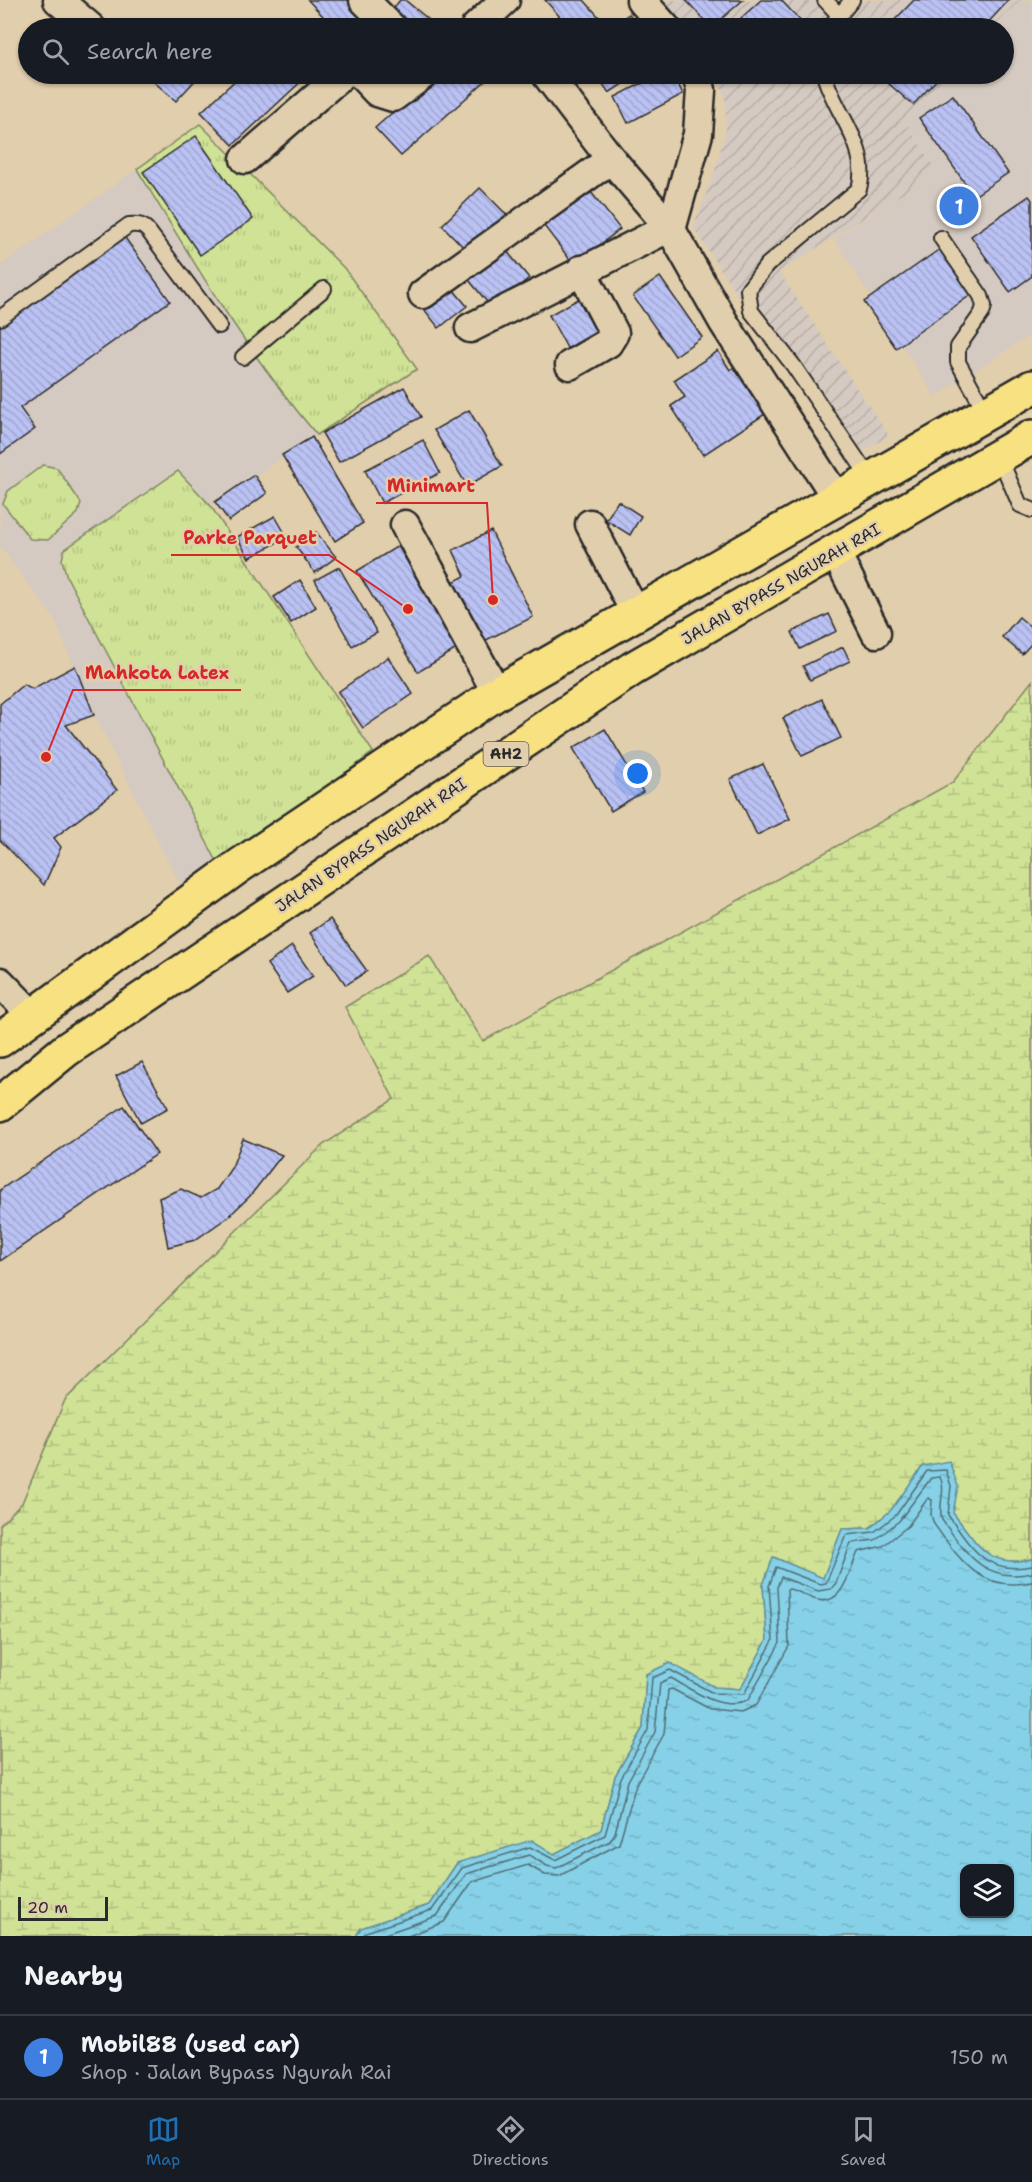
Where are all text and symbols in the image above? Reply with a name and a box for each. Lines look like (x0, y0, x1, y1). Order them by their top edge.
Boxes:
search box (18, 18, 1014, 84)
icon: search (39, 35, 72, 68)
text: Search here (87, 37, 213, 66)
pin: 1 (940, 184, 978, 228)
callout: Minimart (376, 467, 487, 503)
text: Minimart (387, 474, 475, 498)
street label: JALAN BYPASS NGURAH RAI (678, 518, 884, 650)
callout: Parke Parquet (171, 519, 329, 555)
text: Parke Parquet (183, 526, 317, 550)
callout: Mahkota Latex (73, 654, 241, 690)
text: Mahkota Latex (85, 661, 229, 685)
road number: AH2 (484, 742, 528, 766)
your location (623, 759, 652, 788)
street label: JALAN BYPASS NGURAH RAI (271, 773, 471, 917)
map controls (960, 1864, 1014, 1918)
button: layers (960, 1864, 1014, 1918)
scale bar (18, 1894, 108, 1922)
text: 20 m (27, 1897, 68, 1918)
text: Nearby (24, 1958, 123, 1993)
text: Mobil88 (used car) (81, 2030, 300, 2059)
text: 1 (39, 2044, 48, 2070)
text: 150 m (950, 2044, 1008, 2070)
text: Shop · Jalan Bypass Ngurah Rai (81, 2059, 392, 2085)
tab: Map (146, 2113, 180, 2170)
tab: Directions (472, 2113, 549, 2170)
tab: Saved (841, 2113, 886, 2170)

